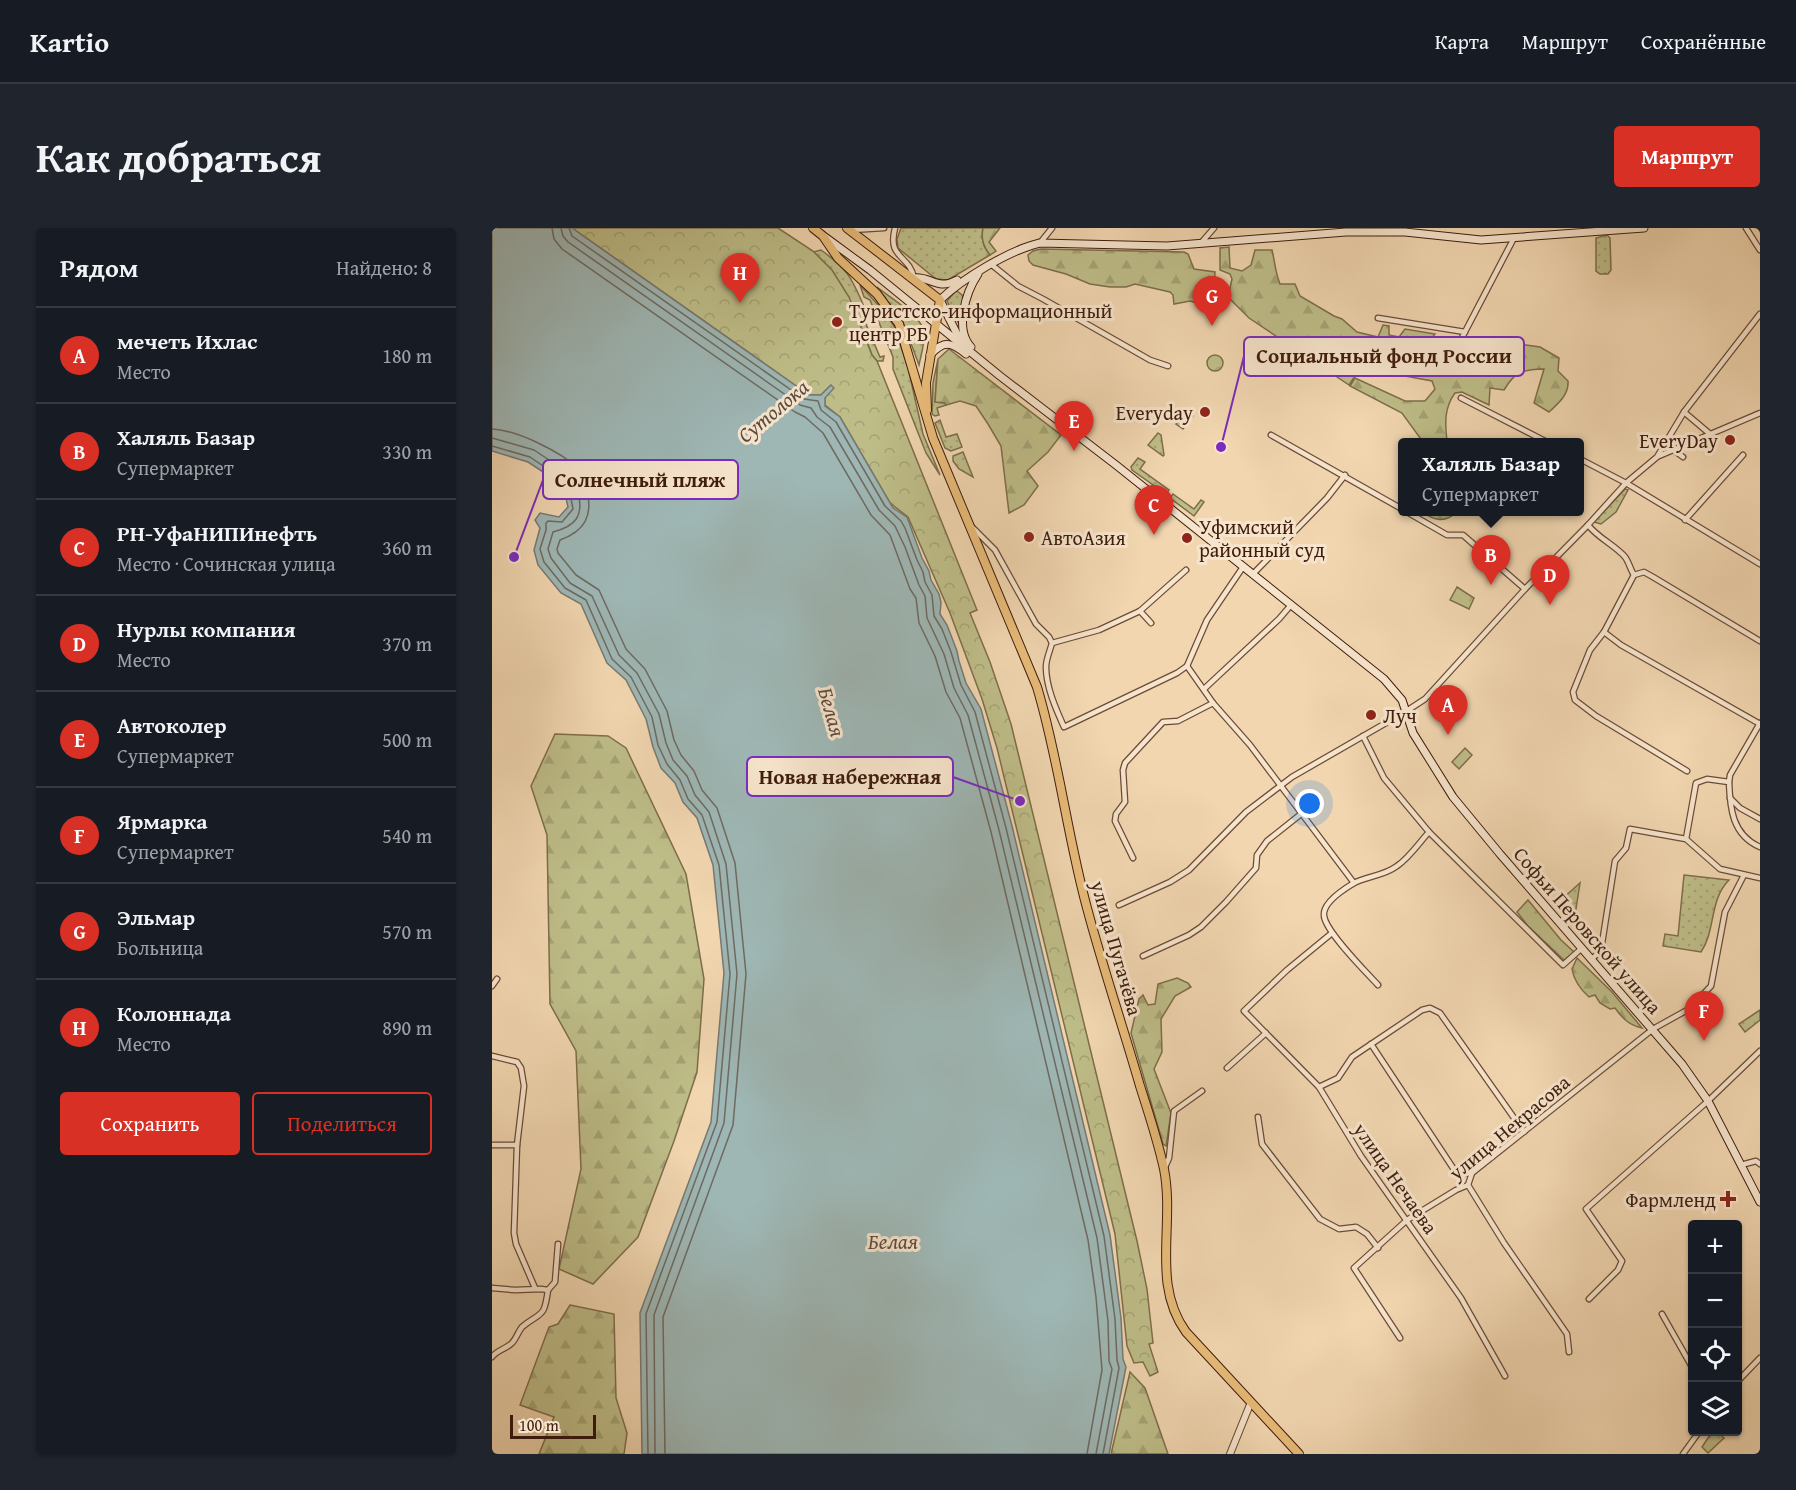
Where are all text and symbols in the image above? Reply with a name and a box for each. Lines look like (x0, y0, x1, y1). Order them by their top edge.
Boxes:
text: Kartio (30, 21, 109, 62)
text: Карта (1435, 26, 1489, 57)
text: Маршрут (1522, 26, 1608, 57)
text: Сохранённые (1641, 26, 1766, 57)
text: Как добраться (36, 126, 321, 187)
button: Маршрут (1614, 126, 1760, 187)
text: Рядом (60, 248, 138, 287)
text: Найдено: 8 (336, 253, 432, 282)
pin: H (720, 254, 760, 303)
pin: G (1192, 276, 1232, 326)
place label: Туристско-информационный центр РБ (849, 296, 1112, 348)
marker: Туристско-информационный центр РБ (830, 315, 844, 329)
text: мечеть Ихлас (117, 325, 257, 357)
callout: Социальный фонд России (1244, 337, 1524, 376)
text: Социальный фонд России (1256, 340, 1512, 371)
text: A (73, 341, 86, 370)
text: 180 m (382, 341, 432, 370)
text: Место (117, 357, 171, 386)
water label: Сутолока (731, 372, 816, 450)
place label: Everyday (1116, 398, 1193, 427)
pin: E (1054, 402, 1094, 451)
marker: Everyday (1198, 405, 1212, 419)
text: Халяль Базар (117, 421, 255, 453)
place label: EveryDay (1639, 426, 1718, 455)
marker: EveryDay (1723, 433, 1737, 447)
text: B (73, 437, 86, 466)
text: 330 m (382, 437, 432, 466)
popup (1398, 438, 1584, 516)
text: Халяль Базар (1422, 447, 1560, 479)
text: Супермаркет (117, 453, 234, 482)
callout: Солнечный пляж (543, 460, 738, 499)
text: Солнечный пляж (555, 464, 726, 495)
text: Супермаркет (1422, 479, 1539, 508)
pin: C (1134, 486, 1174, 535)
place label: Уфимский районный суд (1199, 512, 1325, 564)
text: РН-УфаНИПИнефть (117, 517, 317, 549)
place label: АвтоАзия (1041, 523, 1126, 552)
marker: АвтоАзия (1022, 530, 1036, 544)
marker: Уфимский районный суд (1180, 531, 1194, 545)
text: C (74, 533, 85, 562)
text: 360 m (382, 533, 432, 562)
pin: B (1472, 536, 1510, 585)
text: Место · Сочинская улица (117, 549, 336, 578)
pin: D (1530, 556, 1570, 605)
text: Нурлы компания (117, 613, 295, 645)
text: D (73, 629, 86, 658)
text: 370 m (382, 629, 432, 658)
text: Место (117, 645, 171, 674)
water label: Белая (810, 684, 854, 740)
pin: A (1428, 686, 1468, 735)
place label: Луч (1383, 701, 1417, 730)
marker: Луч (1364, 708, 1378, 722)
text: Автоколер (117, 709, 227, 741)
text: E (74, 725, 85, 754)
text: 500 m (382, 725, 432, 754)
text: Супермаркет (117, 741, 234, 770)
callout: Новая набережная (747, 757, 953, 796)
text: Новая набережная (759, 761, 941, 792)
your location (1295, 789, 1324, 818)
text: Ярмарка (117, 805, 207, 837)
text: F (74, 821, 85, 850)
text: 540 m (382, 821, 432, 850)
text: Супермаркет (117, 837, 234, 866)
street label: Софьи Перовской улица (1507, 840, 1669, 1020)
street label: улица Пугачёва (1084, 876, 1150, 1019)
text: Эльмар (117, 901, 195, 933)
text: G (73, 917, 86, 946)
text: 570 m (382, 917, 432, 946)
text: Больница (117, 933, 203, 962)
pin: F (1684, 992, 1724, 1041)
text: Колоннада (117, 997, 231, 1029)
text: H (73, 1013, 86, 1042)
text: 890 m (382, 1013, 432, 1042)
text: Место (117, 1029, 171, 1058)
street label: улица Некрасова (1441, 1067, 1576, 1187)
button: Сохранить (60, 1092, 240, 1155)
button: Поделиться (252, 1092, 432, 1155)
street label: улица Нечаева (1346, 1116, 1445, 1240)
place label: Фармленд (1626, 1185, 1716, 1214)
marker: Фармленд (1721, 1192, 1735, 1206)
map controls (1688, 1220, 1742, 1436)
button: + (1688, 1220, 1742, 1274)
water label: Белая (868, 1226, 918, 1257)
button: − (1688, 1274, 1742, 1328)
button: locate (1688, 1328, 1742, 1382)
button: layers (1688, 1382, 1742, 1436)
scale bar (510, 1412, 596, 1440)
text: 100 m (519, 1413, 559, 1437)

